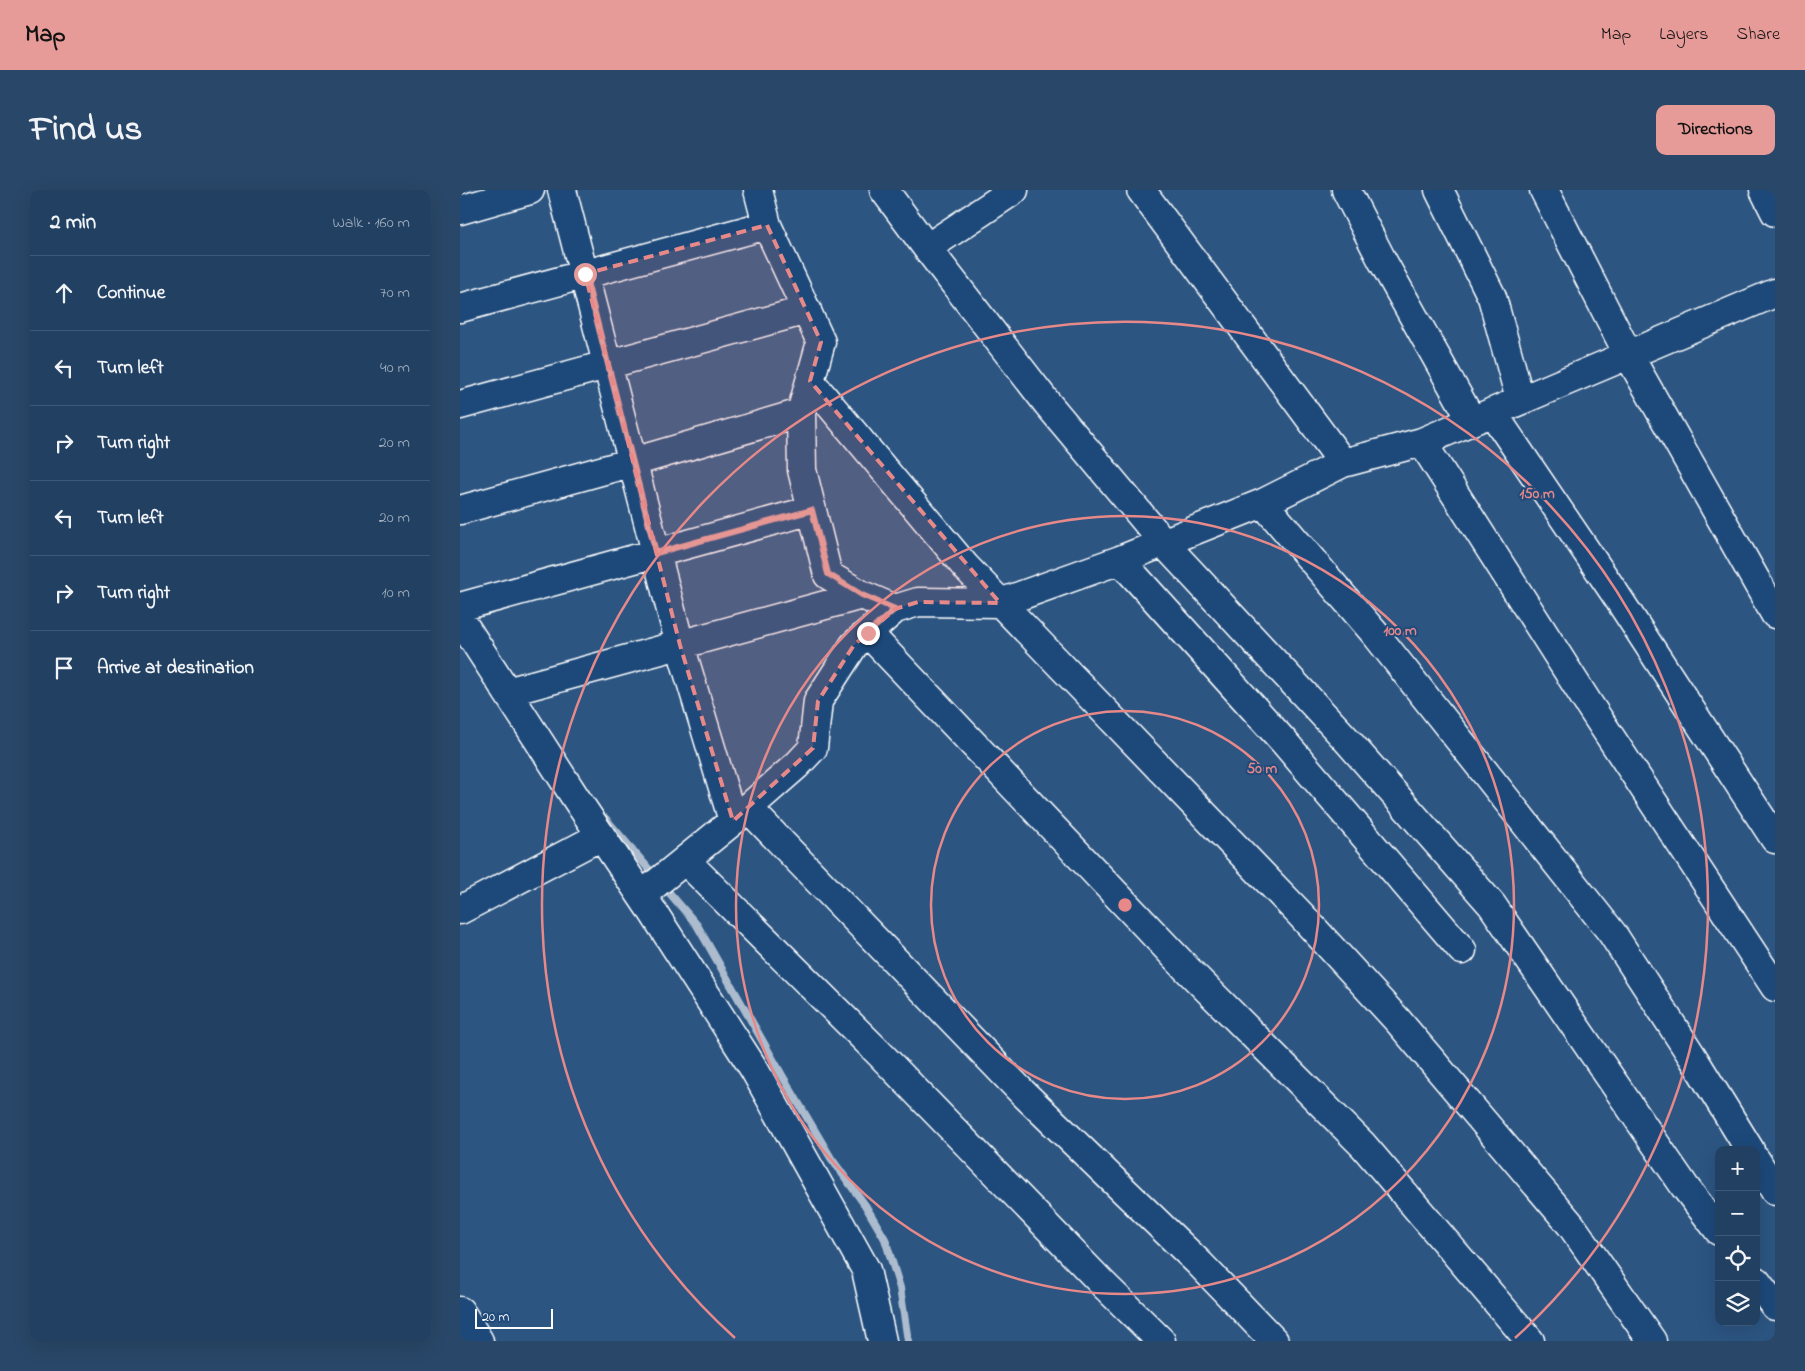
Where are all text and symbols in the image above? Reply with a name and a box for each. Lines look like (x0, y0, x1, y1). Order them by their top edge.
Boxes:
text: Map (25, 18, 66, 53)
text: Map (1601, 22, 1631, 48)
text: Layers (1659, 22, 1709, 48)
text: Share (1737, 22, 1780, 48)
text: Find us (30, 105, 142, 156)
button: Directions (1656, 105, 1775, 155)
text: 2 min (50, 208, 96, 238)
text: Walk · 160 m (332, 211, 410, 235)
route start (574, 263, 597, 286)
icon: ahead (50, 279, 78, 307)
text: Continue (97, 280, 165, 307)
text: 70 m (380, 281, 410, 305)
icon: left (50, 354, 78, 382)
text: Turn left (97, 355, 164, 382)
text: 40 m (380, 356, 410, 380)
icon: right (50, 429, 78, 457)
text: Turn right (97, 430, 170, 457)
text: 20 m (379, 431, 410, 455)
text: 150 m (1519, 483, 1555, 505)
icon: left (50, 504, 78, 532)
text: Turn left (97, 505, 164, 532)
text: 20 m (379, 506, 410, 530)
icon: right (50, 579, 78, 607)
text: Turn right (97, 580, 170, 607)
text: 10 m (382, 581, 410, 605)
text: 100 m (1383, 620, 1417, 642)
route end (857, 622, 880, 645)
icon: arrive (50, 654, 78, 682)
text: Arrive at destination (97, 655, 254, 682)
text: 50 m (1247, 758, 1278, 780)
centre of rings (1116, 896, 1134, 914)
map controls (1715, 1146, 1760, 1326)
button: + (1715, 1146, 1760, 1191)
button: − (1715, 1191, 1760, 1236)
button: locate (1715, 1236, 1760, 1281)
button: layers (1715, 1281, 1760, 1326)
scale bar (475, 1306, 552, 1329)
text: 20 m (482, 1307, 509, 1328)

